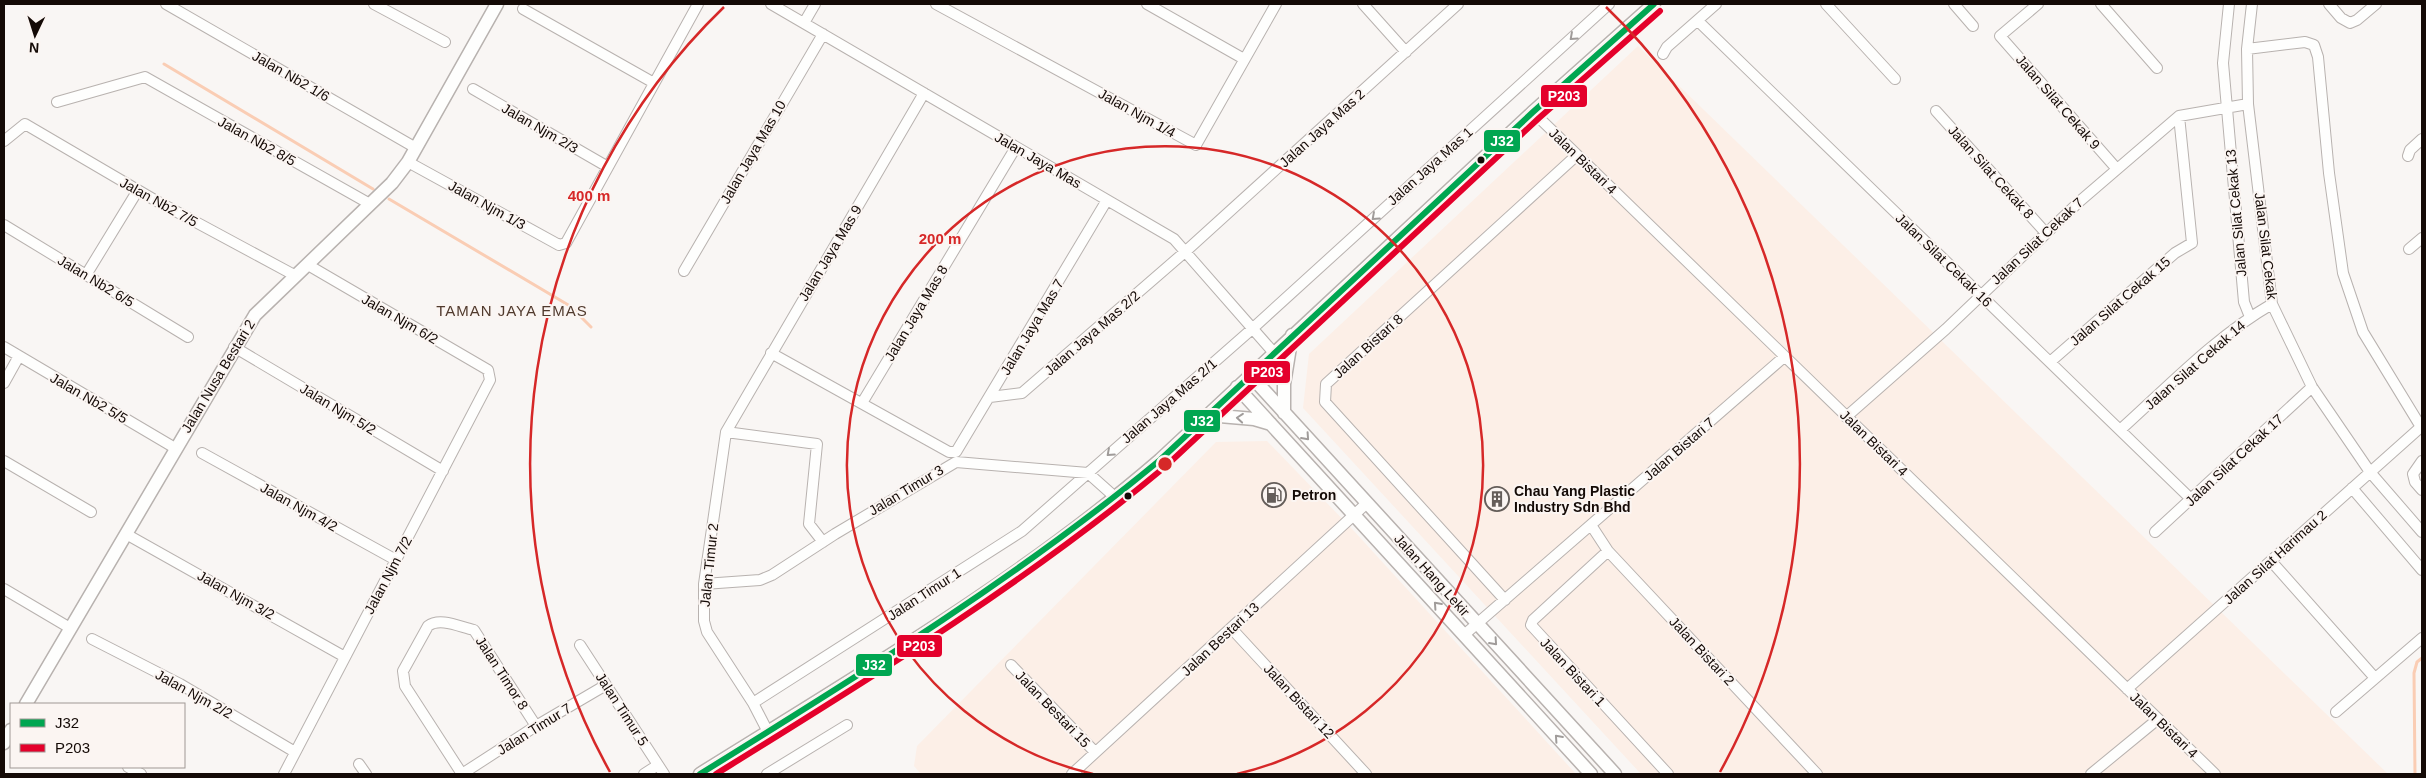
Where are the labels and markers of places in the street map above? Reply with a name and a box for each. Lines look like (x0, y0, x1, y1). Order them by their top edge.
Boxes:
unlabelled marker (1476, 155, 1486, 165)
centre of rings (1156, 455, 1174, 473)
fuel station icon: Petron (1261, 482, 1287, 508)
place label: Chau Yang Plastic Industry Sdn Bhd (1514, 483, 1635, 515)
building icon: Chau Yang Plastic Industry Sdn Bhd (1484, 486, 1510, 512)
place label: Petron (1292, 487, 1336, 503)
unlabelled marker (1123, 491, 1133, 501)

